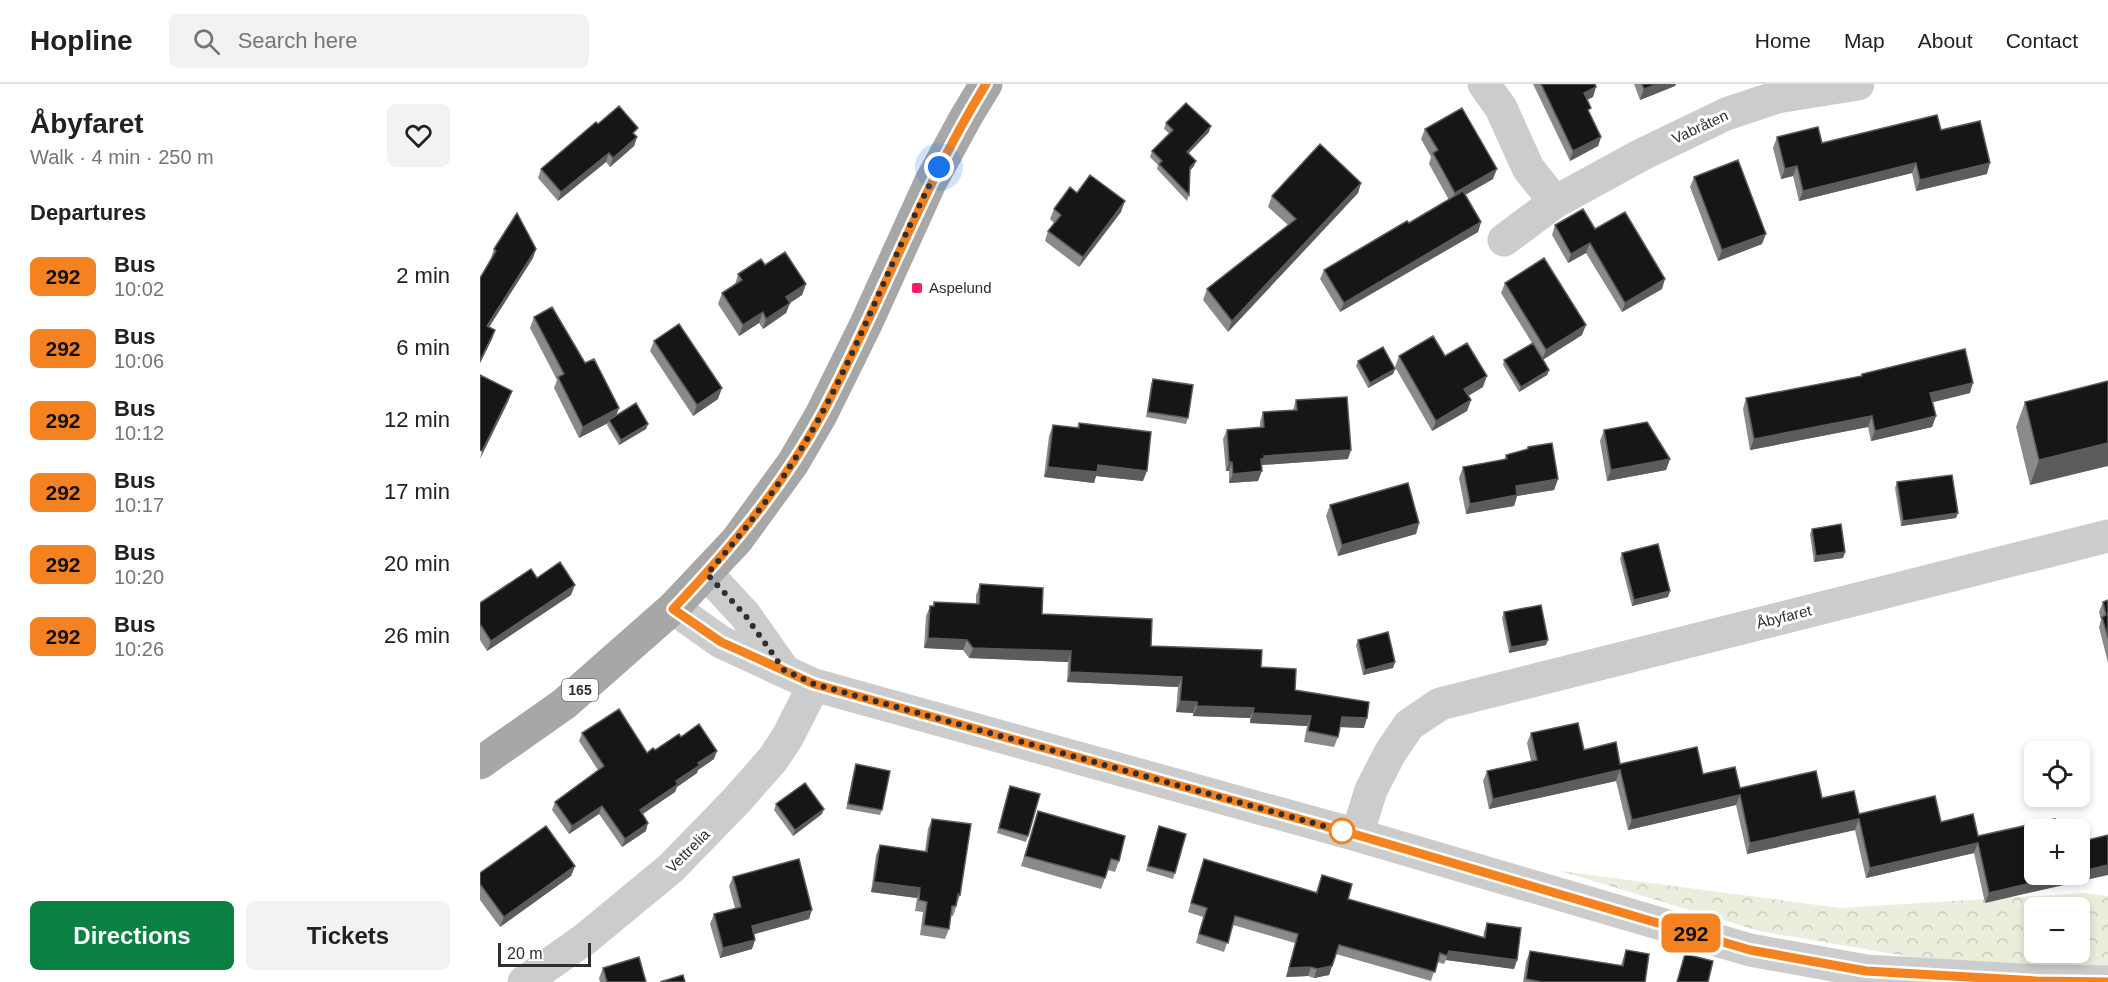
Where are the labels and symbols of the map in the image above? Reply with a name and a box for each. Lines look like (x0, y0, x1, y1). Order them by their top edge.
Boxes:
street label: Vabråten (1669, 106, 1730, 147)
your location (924, 152, 954, 182)
place label: Aspelund (929, 279, 992, 296)
marker: Aspelund (910, 281, 924, 295)
street label: Åbyfaret (1755, 601, 1814, 632)
road number: 165 (562, 679, 598, 701)
unlabelled marker (1329, 818, 1355, 844)
street label: Vettrelia (662, 825, 713, 876)
line badge: 292 (1656, 914, 1726, 952)
scale bar (498, 940, 591, 968)

